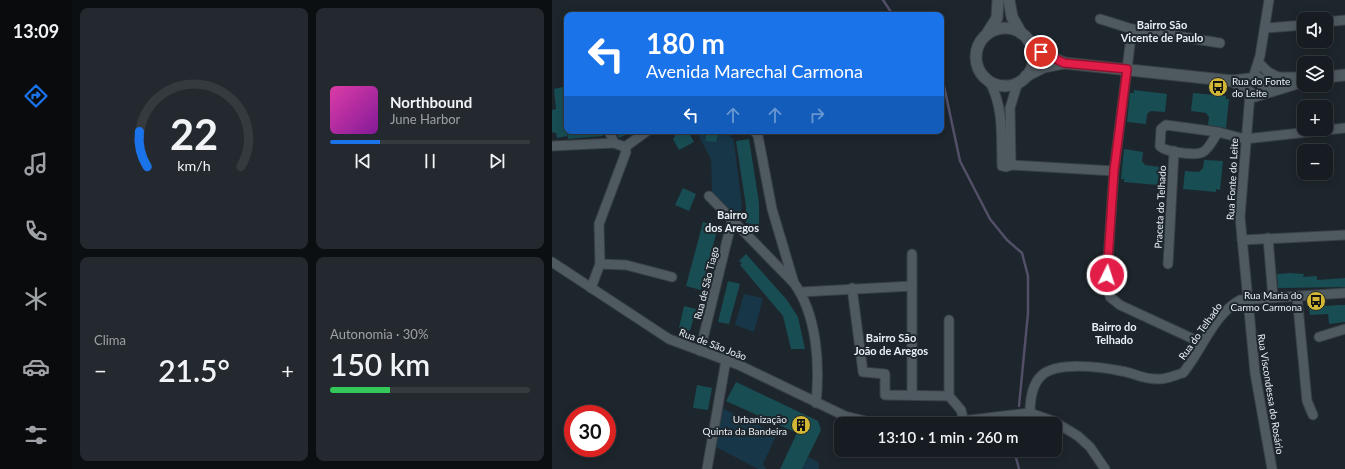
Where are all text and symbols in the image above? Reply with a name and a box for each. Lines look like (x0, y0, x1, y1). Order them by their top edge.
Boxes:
map controls (1297, 12, 1333, 180)
button: sound (1297, 12, 1333, 48)
district label: Bairro São Vicente de Paulo (1120, 18, 1203, 44)
text: 13:09 (13, 20, 59, 42)
text: 180 m (646, 26, 725, 60)
icon: left (580, 28, 632, 80)
pin (1024, 35, 1058, 69)
icon: arrive (1030, 41, 1052, 63)
button: layers (1297, 56, 1333, 92)
text: Avenida Marechal Carmona (646, 60, 863, 82)
place label: Rua do Fonte do Leite (1232, 75, 1290, 99)
bus stop icon: Rua do Fonte do Leite (1207, 76, 1229, 98)
icon: directions (22, 82, 50, 110)
text: Northbound (390, 93, 472, 111)
button: + (1297, 100, 1333, 136)
icon: left (680, 104, 702, 126)
icon: ahead (722, 104, 744, 126)
icon: ahead (764, 104, 786, 126)
icon: right (806, 104, 828, 126)
text: 22 (170, 108, 218, 158)
text: June Harbor (390, 111, 460, 127)
street label: Rua Fonte do Leite (1224, 138, 1240, 220)
button: − (1297, 144, 1333, 180)
icon: music (22, 150, 50, 178)
icon: previous (352, 150, 374, 172)
icon: pause (419, 150, 441, 172)
icon: next (486, 150, 508, 172)
text: km/h (177, 156, 211, 173)
street label: Praceta do Telhado (1152, 165, 1168, 249)
district label: Bairro dos Aregos (705, 208, 759, 234)
icon: phone (22, 217, 50, 245)
street label: Rua de São Tiago (691, 245, 721, 321)
position arrow (1086, 254, 1128, 296)
icon: climate (22, 285, 50, 313)
place label: Rua Maria do Carmo Carmona (1231, 289, 1302, 313)
bus stop icon: Rua Maria do Carmo Carmona (1305, 290, 1327, 312)
street label: Rua do Telhado (1176, 300, 1224, 362)
district label: Bairro do Telhado (1091, 320, 1137, 346)
text: Autonomia · 30% (330, 326, 428, 342)
street label: Rua de São João (678, 326, 749, 362)
district label: Bairro São João de Aregos (854, 331, 928, 357)
text: Clima (94, 332, 126, 348)
street label: Rua Viscondessa do Rosário (1256, 333, 1287, 455)
text: 150 km (330, 346, 430, 382)
text: 21.5° (158, 352, 230, 388)
icon: car (22, 353, 50, 381)
text: − (94, 357, 107, 384)
text: + (281, 357, 294, 384)
speed limit sign: 30 (564, 405, 616, 457)
place label: Urbanização Quinta da Bandeira (703, 413, 787, 437)
building icon: Urbanização Quinta da Bandeira (790, 414, 812, 436)
icon: filters (22, 421, 50, 449)
text: 13:10 · 1 min · 260 m (878, 428, 1018, 446)

